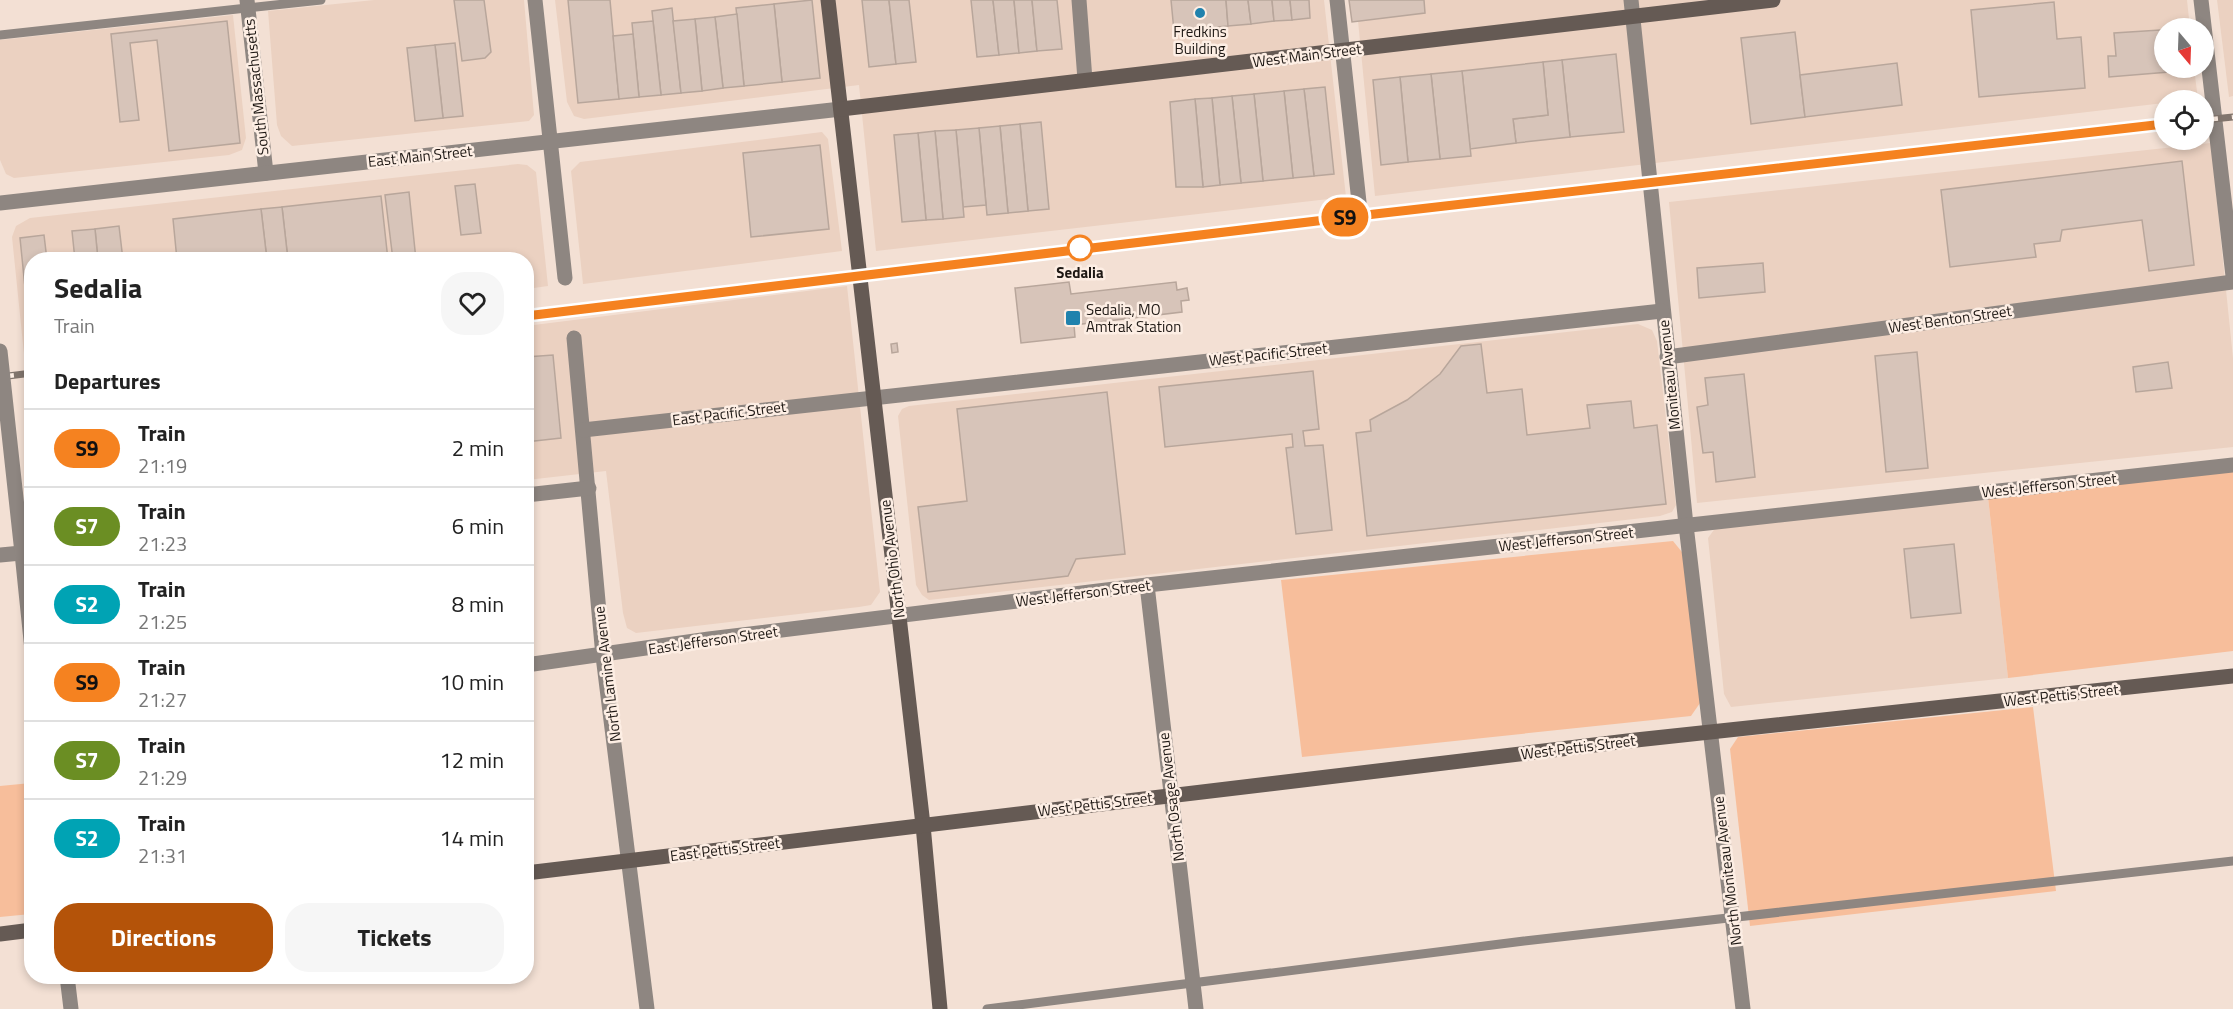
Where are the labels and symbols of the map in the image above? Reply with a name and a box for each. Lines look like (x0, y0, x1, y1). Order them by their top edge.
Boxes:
marker: Fredkins Building (1193, 6, 1207, 20)
street label: South Massachusetts (237, 18, 275, 156)
north arrow (2154, 18, 2214, 78)
place label: Fredkins Building (1173, 20, 1227, 60)
street label: West Main Street (1251, 37, 1363, 73)
street label: East Main Street (367, 139, 474, 173)
line badge: S9 (1318, 198, 1372, 236)
marker: Sedalia (1067, 235, 1093, 261)
place label: Sedalia (1056, 261, 1104, 284)
place label: Sedalia, MO Amtrak Station (1086, 298, 1181, 338)
street label: West Benton Street (1887, 299, 2014, 339)
marker: Sedalia, MO Amtrak Station (1064, 309, 1082, 327)
street label: Moniteau Avenue (1652, 319, 1686, 431)
street label: West Pacific Street (1208, 336, 1329, 372)
street label: East Pacific Street (671, 395, 788, 431)
street label: West Jefferson Street (1980, 466, 2118, 504)
street label: North Ohio Avenue (873, 498, 911, 620)
street label: West Jefferson Street (1497, 520, 1635, 558)
street label: West Jefferson Street (1014, 573, 1152, 613)
street label: North Lamine Avenue (587, 605, 627, 743)
street label: East Jefferson Street (647, 619, 780, 660)
street label: West Pettis Street (2002, 677, 2120, 712)
street label: West Pettis Street (1519, 728, 1637, 765)
street label: North Osage Avenue (1152, 731, 1190, 863)
street label: West Pettis Street (1036, 785, 1154, 822)
street label: North Moniteau Avenue (1706, 795, 1748, 947)
street label: East Pettis Street (669, 831, 782, 867)

